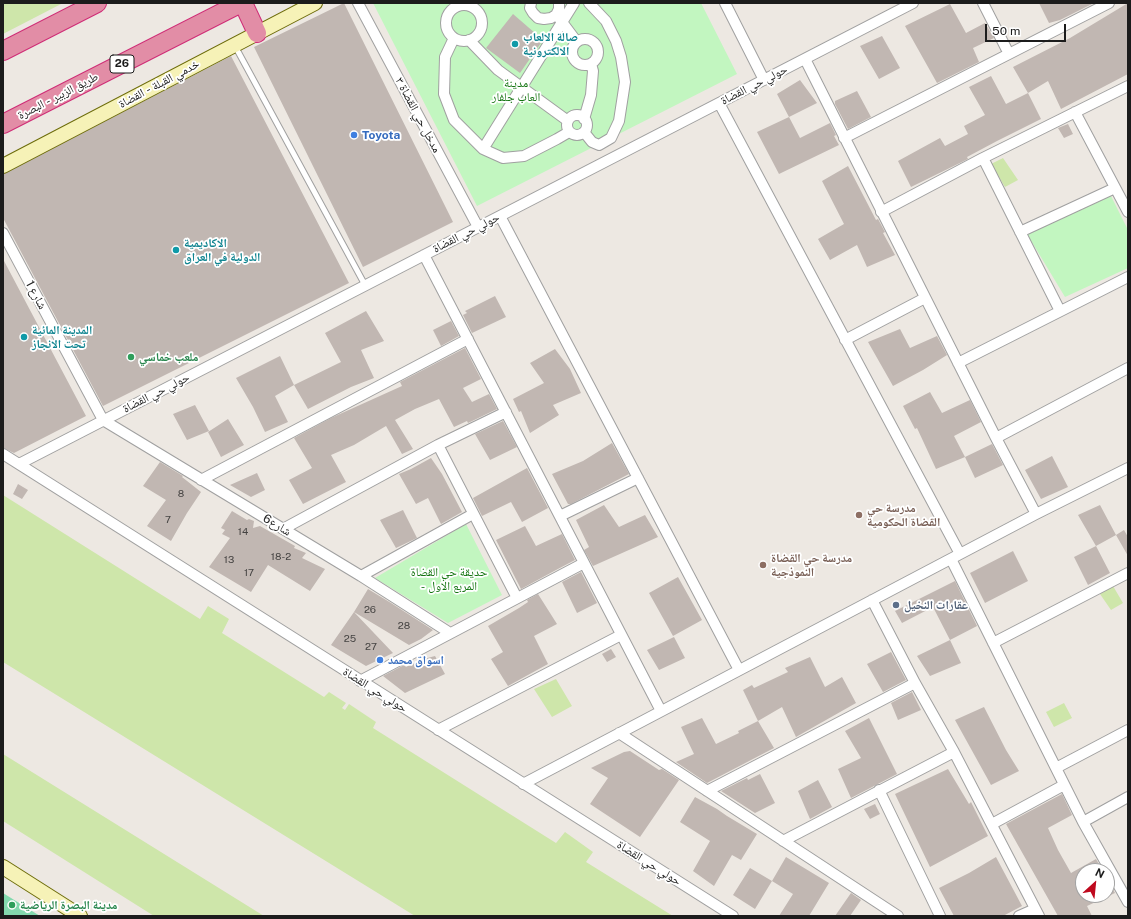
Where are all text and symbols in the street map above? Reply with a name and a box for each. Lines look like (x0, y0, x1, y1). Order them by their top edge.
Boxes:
scale bar (987, 16, 1068, 42)
text: 50 m (992, 24, 1020, 38)
place label: صالة الالعاب الالكترونية (523, 30, 578, 58)
marker: صالة الالعاب الالكترونية (510, 39, 520, 49)
road number: 26 (110, 55, 134, 73)
street label: خدمي القبلة - القضاة (116, 57, 202, 111)
street label: حولي حي القضاة (718, 62, 790, 108)
street label: طريق الزبير - البصرة (15, 69, 101, 123)
street label: مدخل حي القضاة ٣ (392, 75, 444, 155)
park label: مدينة العاب جلفار (492, 76, 540, 104)
place label: Toyota (362, 128, 400, 142)
marker: Toyota (349, 130, 359, 140)
street label: حولي حي القضاة (430, 210, 502, 256)
place label: الاكاديمية الدولية في العراق (184, 236, 260, 264)
marker: الاكاديمية الدولية في العراق (171, 245, 181, 255)
street label: شارع 1 (22, 278, 50, 312)
place label: المدينة المائية تحت الانجاز (32, 323, 92, 351)
marker: المدينة المائية تحت الانجاز (19, 332, 29, 342)
place label: ملعب خماسي (139, 350, 198, 364)
marker: ملعب خماسي (126, 352, 136, 362)
street label: حولي حي القضاة (120, 370, 192, 416)
house number: 8 (178, 488, 184, 500)
place label: مدرسة حي القضاة الحكومية (867, 501, 940, 529)
marker: مدرسة حي القضاة الحكومية (854, 510, 864, 520)
street label: شارع6 (260, 511, 294, 539)
house number: 7 (165, 514, 171, 526)
house number: 14 (238, 526, 248, 538)
house number: 18-2 (271, 551, 291, 563)
place label: مدرسة حي القضاة النموذجية (771, 551, 852, 579)
house number: 13 (224, 554, 234, 566)
marker: مدرسة حي القضاة النموذجية (758, 560, 768, 570)
park label: حديقة حي القضاة - المربع الاول (411, 565, 487, 593)
house number: 17 (244, 567, 254, 579)
place label: عقارات النخيل (904, 598, 968, 612)
marker: عقارات النخيل (891, 600, 901, 610)
house number: 26 (364, 604, 376, 616)
house number: 28 (398, 620, 410, 632)
house number: 25 (344, 633, 356, 645)
house number: 27 (365, 641, 377, 653)
place label: اسواق محمد (388, 653, 444, 667)
marker: اسواق محمد (375, 655, 385, 665)
street label: حولي حي القضاة (340, 665, 410, 715)
street label: حولي حي القضاة (614, 838, 684, 888)
north arrow (1075, 863, 1115, 903)
text: N (1093, 866, 1107, 880)
place label: مدينة البصرة الرياضية (20, 898, 117, 912)
marker: مدينة البصرة الرياضية (7, 900, 17, 910)

